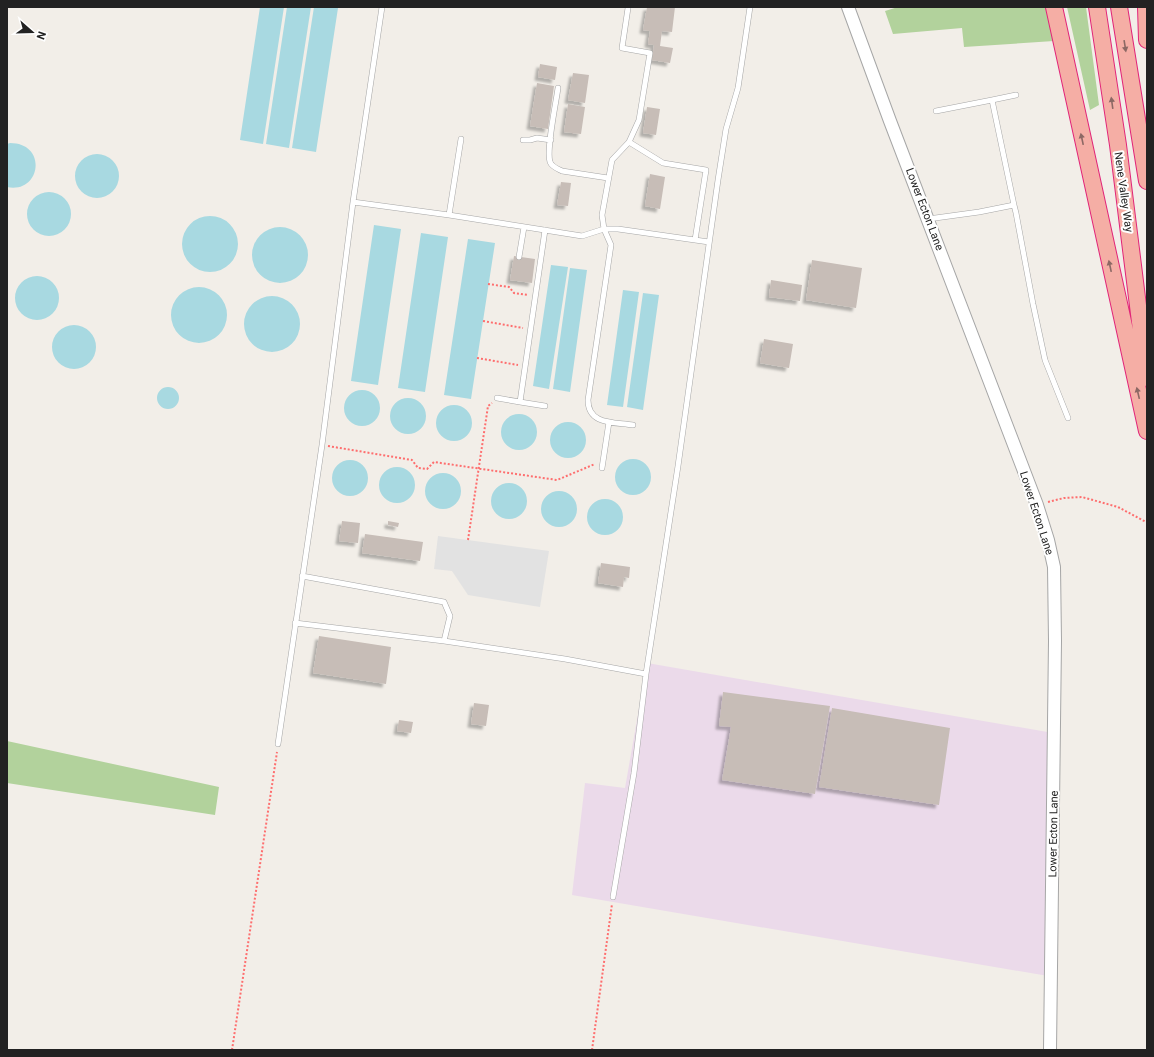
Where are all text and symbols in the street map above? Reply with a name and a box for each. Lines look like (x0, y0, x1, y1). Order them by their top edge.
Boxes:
north arrow (12, 12, 52, 52)
text: N (33, 29, 48, 41)
one-way arrow (1123, 39, 1129, 52)
one-way arrow (1109, 97, 1115, 110)
one-way arrow (1079, 133, 1085, 145)
street label: Nene Valley Way (1111, 151, 1136, 234)
street label: Lower Ecton Lane (903, 166, 946, 252)
one-way arrow (1106, 260, 1112, 272)
one-way arrow (1135, 387, 1141, 399)
street label: Lower Ecton Lane (1017, 470, 1056, 557)
street label: Lower Ecton Lane (1046, 790, 1061, 878)

